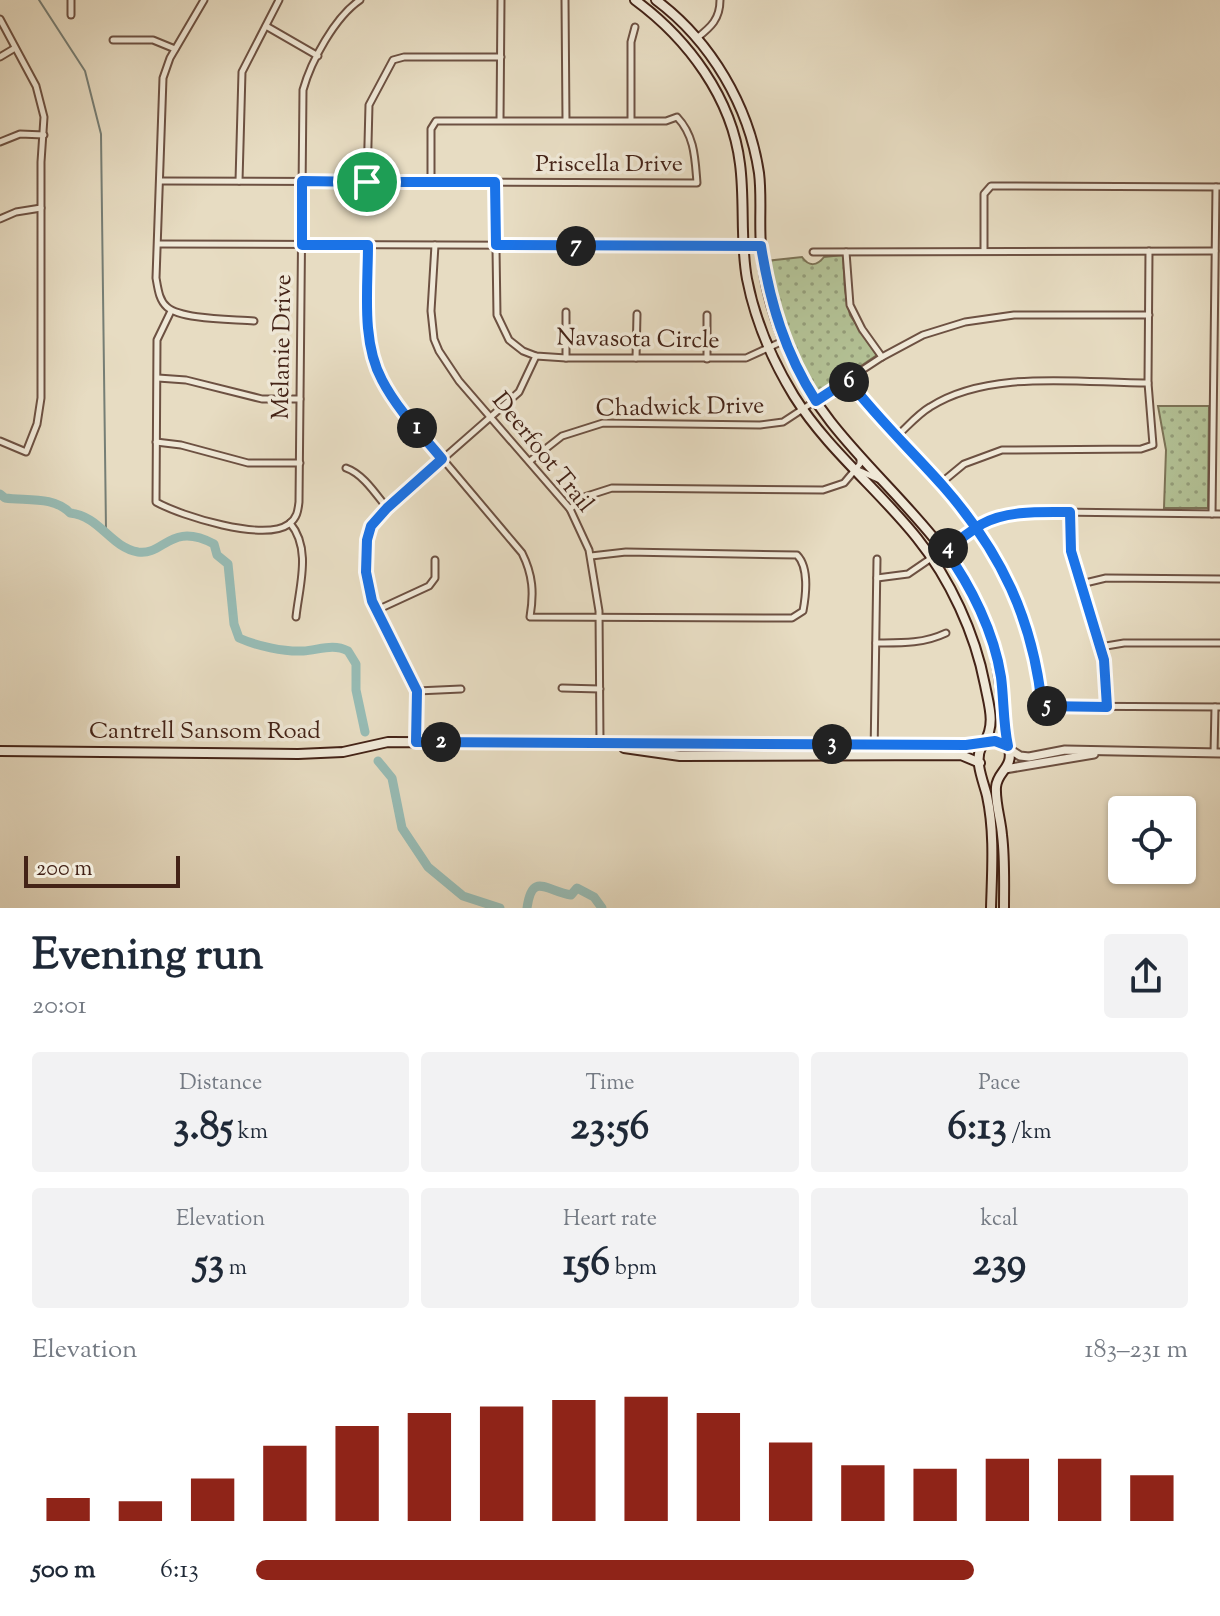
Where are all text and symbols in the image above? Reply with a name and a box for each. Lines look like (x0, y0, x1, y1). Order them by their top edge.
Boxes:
pin (333, 148, 401, 216)
street label: Priscella Drive (535, 148, 683, 182)
icon: arrive (345, 160, 389, 204)
pin: 7 (556, 226, 596, 266)
text: 7 (570, 230, 582, 262)
street label: Melanie Drive (265, 274, 301, 420)
street label: Navasota Circle (556, 322, 720, 358)
pin: 6 (829, 362, 869, 402)
text: 6 (844, 366, 854, 398)
street label: Deerfoot Trail (483, 386, 601, 521)
street label: Chadwick Drive (595, 390, 765, 426)
pin: 1 (397, 408, 437, 448)
text: 1 (413, 412, 421, 444)
pin: 4 (928, 528, 968, 568)
text: 4 (942, 532, 954, 564)
pin: 5 (1027, 686, 1067, 726)
text: 5 (1043, 690, 1051, 722)
street label: Cantrell Sansom Road (89, 715, 321, 749)
pin: 2 (421, 722, 461, 762)
pin: 3 (812, 724, 852, 764)
text: 2 (436, 726, 446, 758)
text: 3 (828, 728, 836, 760)
map controls (1108, 796, 1196, 884)
button: locate (1108, 796, 1196, 884)
scale bar (24, 852, 180, 888)
text: 200 m (36, 854, 92, 886)
text: Evening run (32, 926, 264, 989)
button: share (1104, 934, 1188, 1018)
text: 20:01 (32, 988, 87, 1025)
text: Distance (179, 1068, 262, 1100)
text: Time (586, 1068, 634, 1100)
text: Pace (978, 1068, 1020, 1100)
text: 3.85 (173, 1100, 233, 1157)
text: 23:56 (571, 1100, 649, 1157)
text: 6:13 (947, 1100, 1007, 1157)
text: km (233, 1117, 268, 1149)
text: /km (1007, 1117, 1051, 1149)
text: Elevation (176, 1204, 265, 1236)
text: Heart rate (563, 1204, 657, 1236)
text: kcal (980, 1204, 1018, 1236)
text: 53 (194, 1236, 224, 1293)
text: 156 (563, 1236, 610, 1293)
text: 239 (972, 1236, 1026, 1293)
text: m (224, 1253, 247, 1285)
text: bpm (610, 1253, 657, 1285)
text: Elevation (32, 1332, 137, 1369)
text: 183–231 m (1085, 1332, 1188, 1369)
text: 500 m (32, 1552, 95, 1589)
text: 6:13 (160, 1552, 199, 1589)

